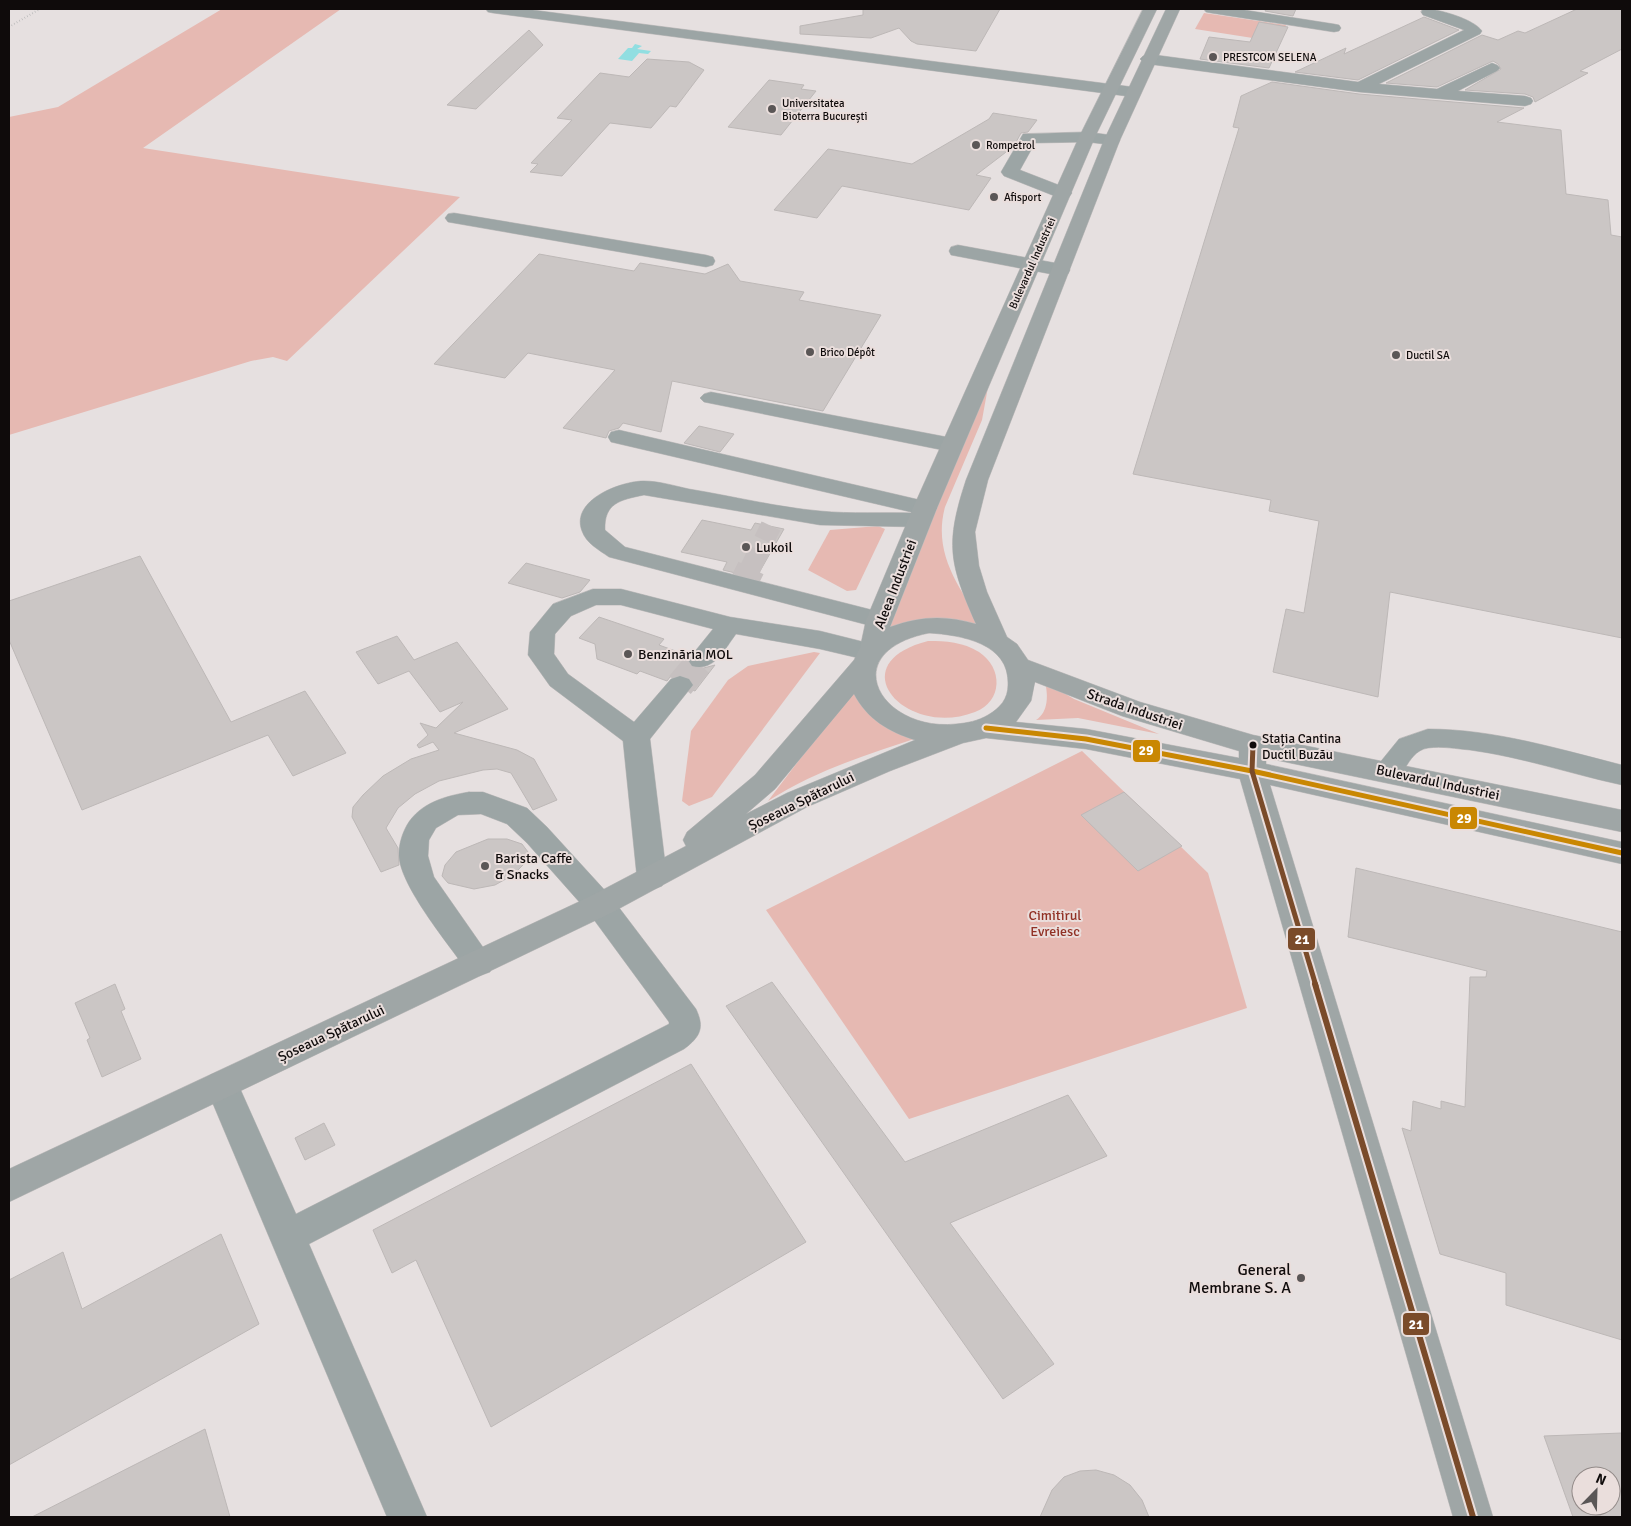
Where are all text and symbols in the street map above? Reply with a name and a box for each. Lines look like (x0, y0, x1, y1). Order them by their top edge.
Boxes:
marker: PRESTCOM SELENA (1207, 51, 1219, 63)
place label: PRESTCOM SELENA (1223, 51, 1317, 64)
place label: Universitatea Bioterra București (782, 97, 867, 123)
marker: Universitatea Bioterra București (766, 103, 778, 115)
marker: Rompetrol (970, 139, 982, 151)
place label: Rompetrol (986, 139, 1035, 152)
marker: Afisport (988, 191, 1000, 203)
place label: Afisport (1004, 191, 1042, 204)
street label: Bulevardul Industriei (1006, 215, 1058, 311)
marker: Brico Dépôt (804, 346, 816, 358)
place label: Brico Dépôt (820, 346, 875, 359)
marker: Ductil SA (1390, 349, 1402, 361)
place label: Ductil SA (1406, 349, 1450, 362)
street label: Aleea Industriei (871, 537, 920, 631)
place label: Lukoil (756, 539, 793, 556)
marker: Lukoil (740, 541, 752, 553)
place label: Benzinăria MOL (638, 646, 733, 663)
marker: Benzinăria MOL (622, 648, 634, 660)
street label: Strada Industriei (1085, 685, 1185, 734)
place label: Stația Cantina Ductil Buzău (1262, 731, 1341, 763)
line badge: 29 (1132, 739, 1161, 763)
marker: Stația Cantina Ductil Buzău (1248, 740, 1258, 750)
text: 29 (1138, 742, 1154, 759)
street label: Bulevardul Industriei (1375, 761, 1501, 804)
street label: Șoseaua Spătarului (746, 769, 857, 834)
line badge: 29 (1449, 806, 1478, 830)
text: 29 (1456, 810, 1472, 827)
place label: Barista Caffe & Snacks (495, 850, 572, 883)
marker: Barista Caffe & Snacks (479, 860, 491, 872)
park label: Cimitirul Evreiesc (1029, 907, 1081, 940)
line badge: 21 (1287, 927, 1316, 951)
text: 21 (1294, 931, 1310, 948)
street label: Șoseaua Spătarului (275, 1001, 387, 1066)
place label: General Membrane S. A (1188, 1260, 1291, 1298)
marker: General Membrane S. A (1295, 1272, 1307, 1284)
line badge: 21 (1402, 1312, 1430, 1336)
text: 21 (1408, 1316, 1424, 1333)
north arrow (1571, 1466, 1621, 1516)
text: N (1593, 1470, 1609, 1489)

